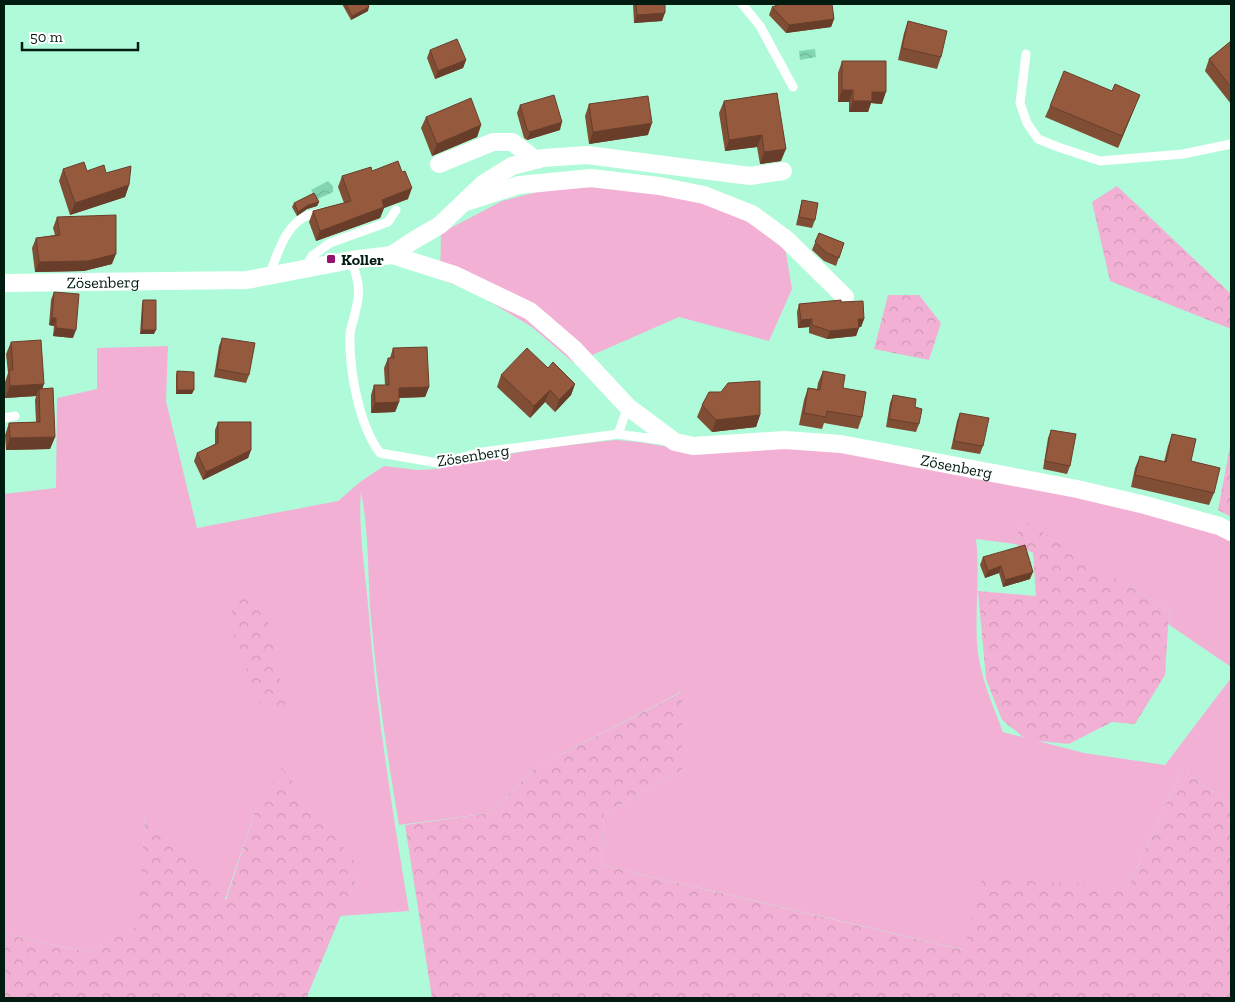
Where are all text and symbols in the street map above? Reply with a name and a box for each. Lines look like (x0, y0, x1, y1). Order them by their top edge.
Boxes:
scale bar (22, 20, 139, 52)
text: 50 m (30, 28, 63, 46)
place label: Koller (341, 250, 384, 269)
marker: Koller (325, 253, 337, 265)
street label: Zösenberg (67, 272, 140, 292)
street label: Zösenberg (436, 440, 511, 471)
street label: Zösenberg (919, 450, 994, 483)

